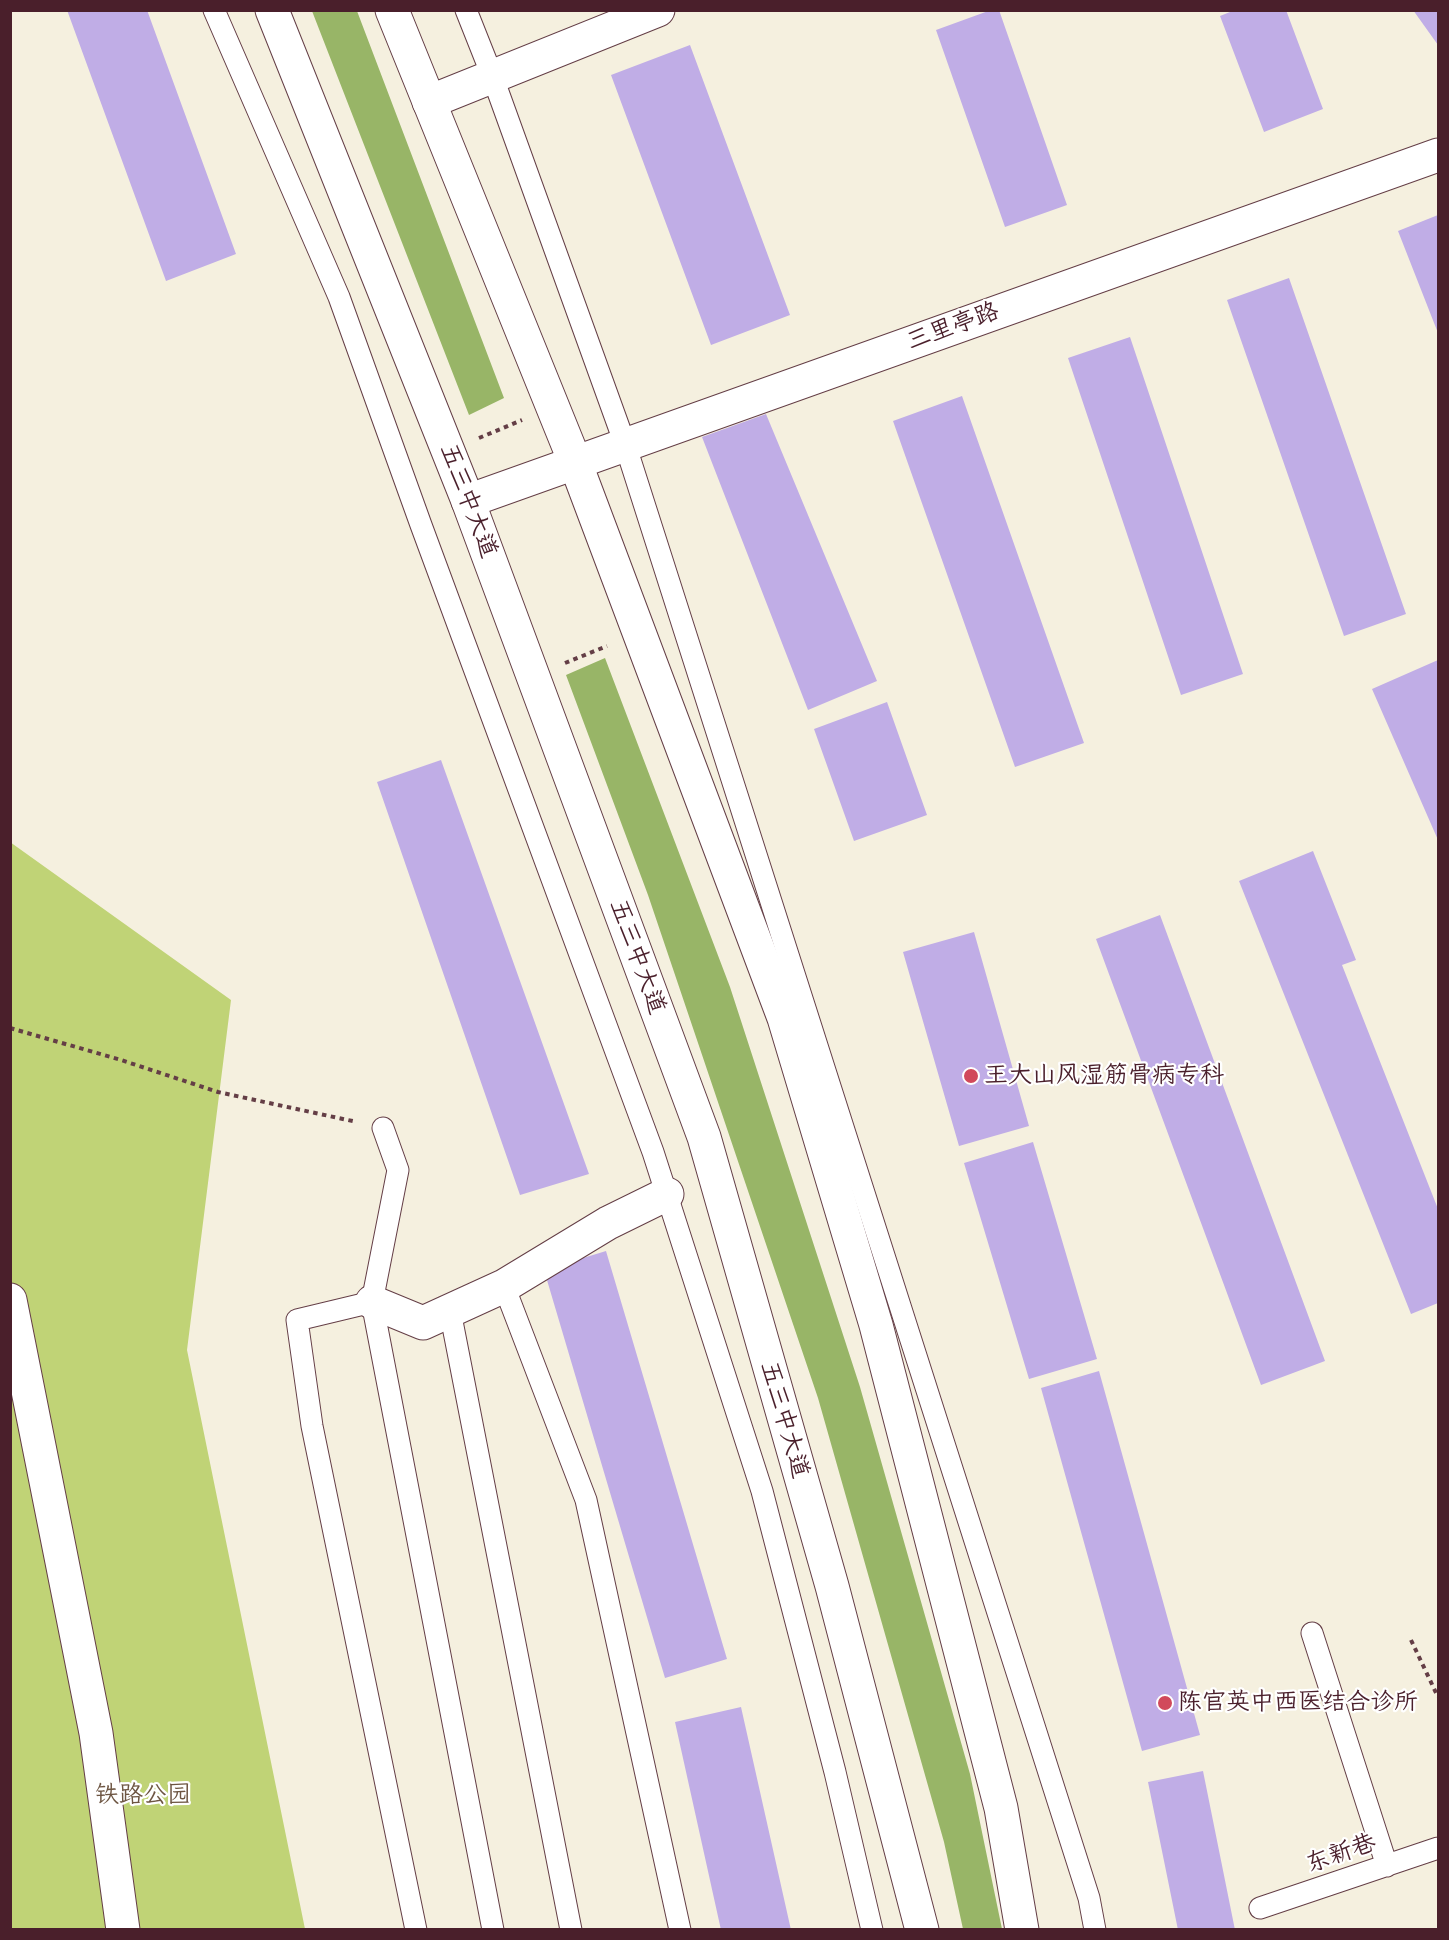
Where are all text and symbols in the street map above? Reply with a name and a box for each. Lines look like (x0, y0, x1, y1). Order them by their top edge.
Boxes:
street label: 三里亭路 (903, 297, 1003, 357)
street label: 五三中大道 (433, 440, 503, 562)
street label: 五三中大道 (603, 896, 671, 1018)
place label: 王大山风湿筋骨病专科 (984, 1062, 1224, 1090)
marker: 王大山风湿筋骨病专科 (962, 1067, 980, 1085)
street label: 五三中大道 (754, 1358, 814, 1482)
place label: 陈官英中西医结合诊所 (1178, 1689, 1418, 1717)
marker: 陈官英中西医结合诊所 (1156, 1694, 1174, 1712)
park label: 铁路公园 (95, 1782, 191, 1810)
street label: 东新巷 (1302, 1829, 1380, 1879)

